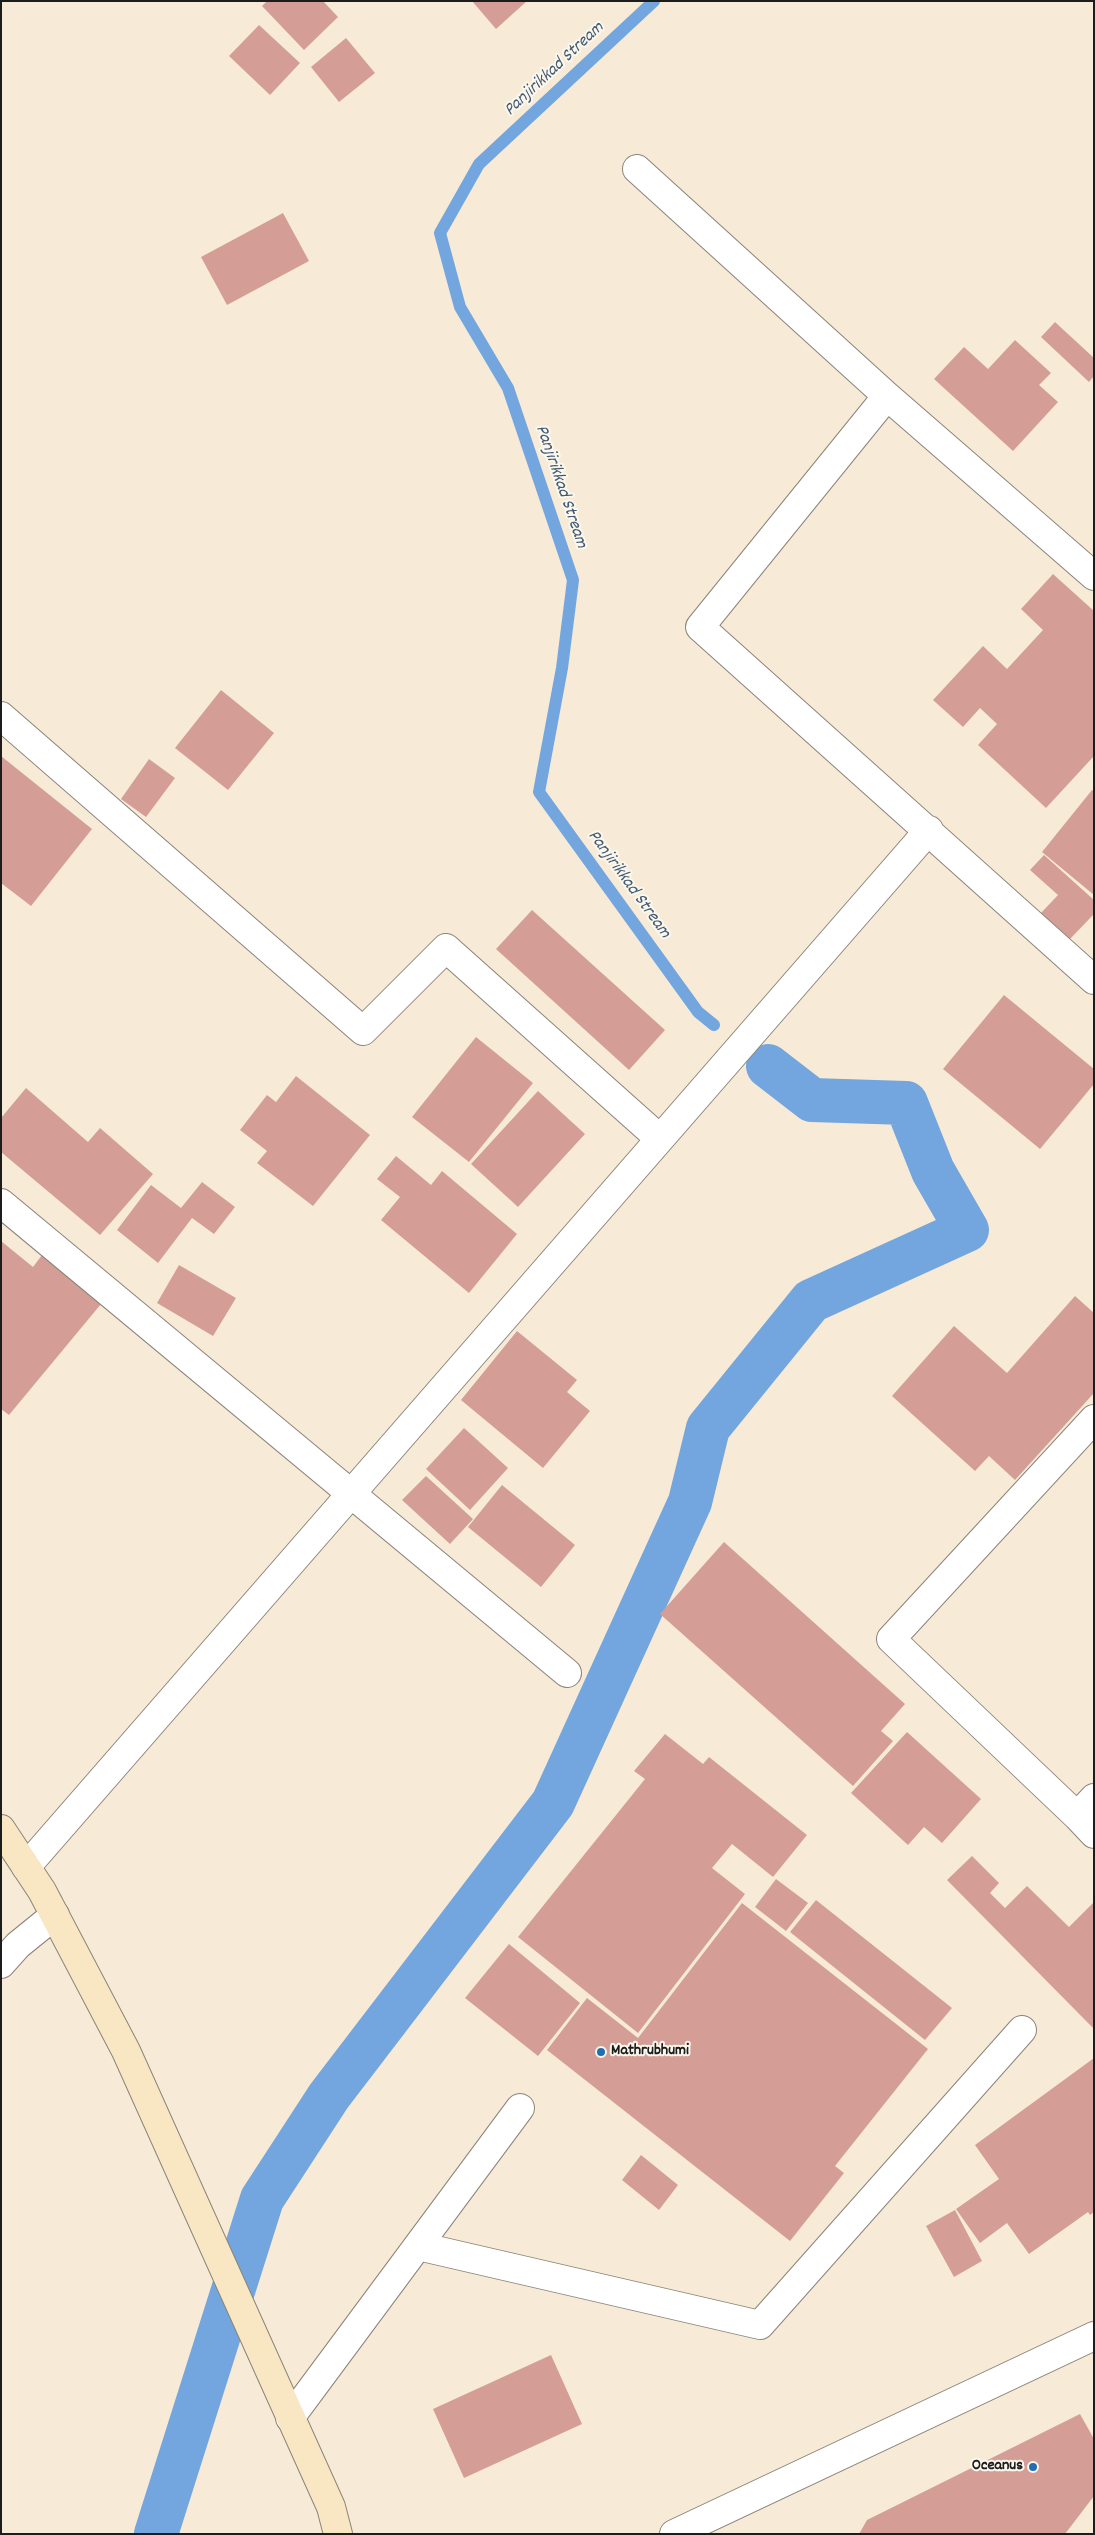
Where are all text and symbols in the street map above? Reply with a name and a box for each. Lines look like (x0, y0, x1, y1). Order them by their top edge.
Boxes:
water label: Panjirikkad Stream (501, 18, 609, 122)
water label: Panjirikkad Stream (529, 423, 591, 551)
water label: Panjirikkad Stream (581, 827, 675, 943)
place label: Mathrubhumi (611, 2042, 689, 2062)
marker: Mathrubhumi (595, 2046, 607, 2058)
place label: Oceanus (972, 2457, 1023, 2477)
marker: Oceanus (1027, 2461, 1039, 2473)

